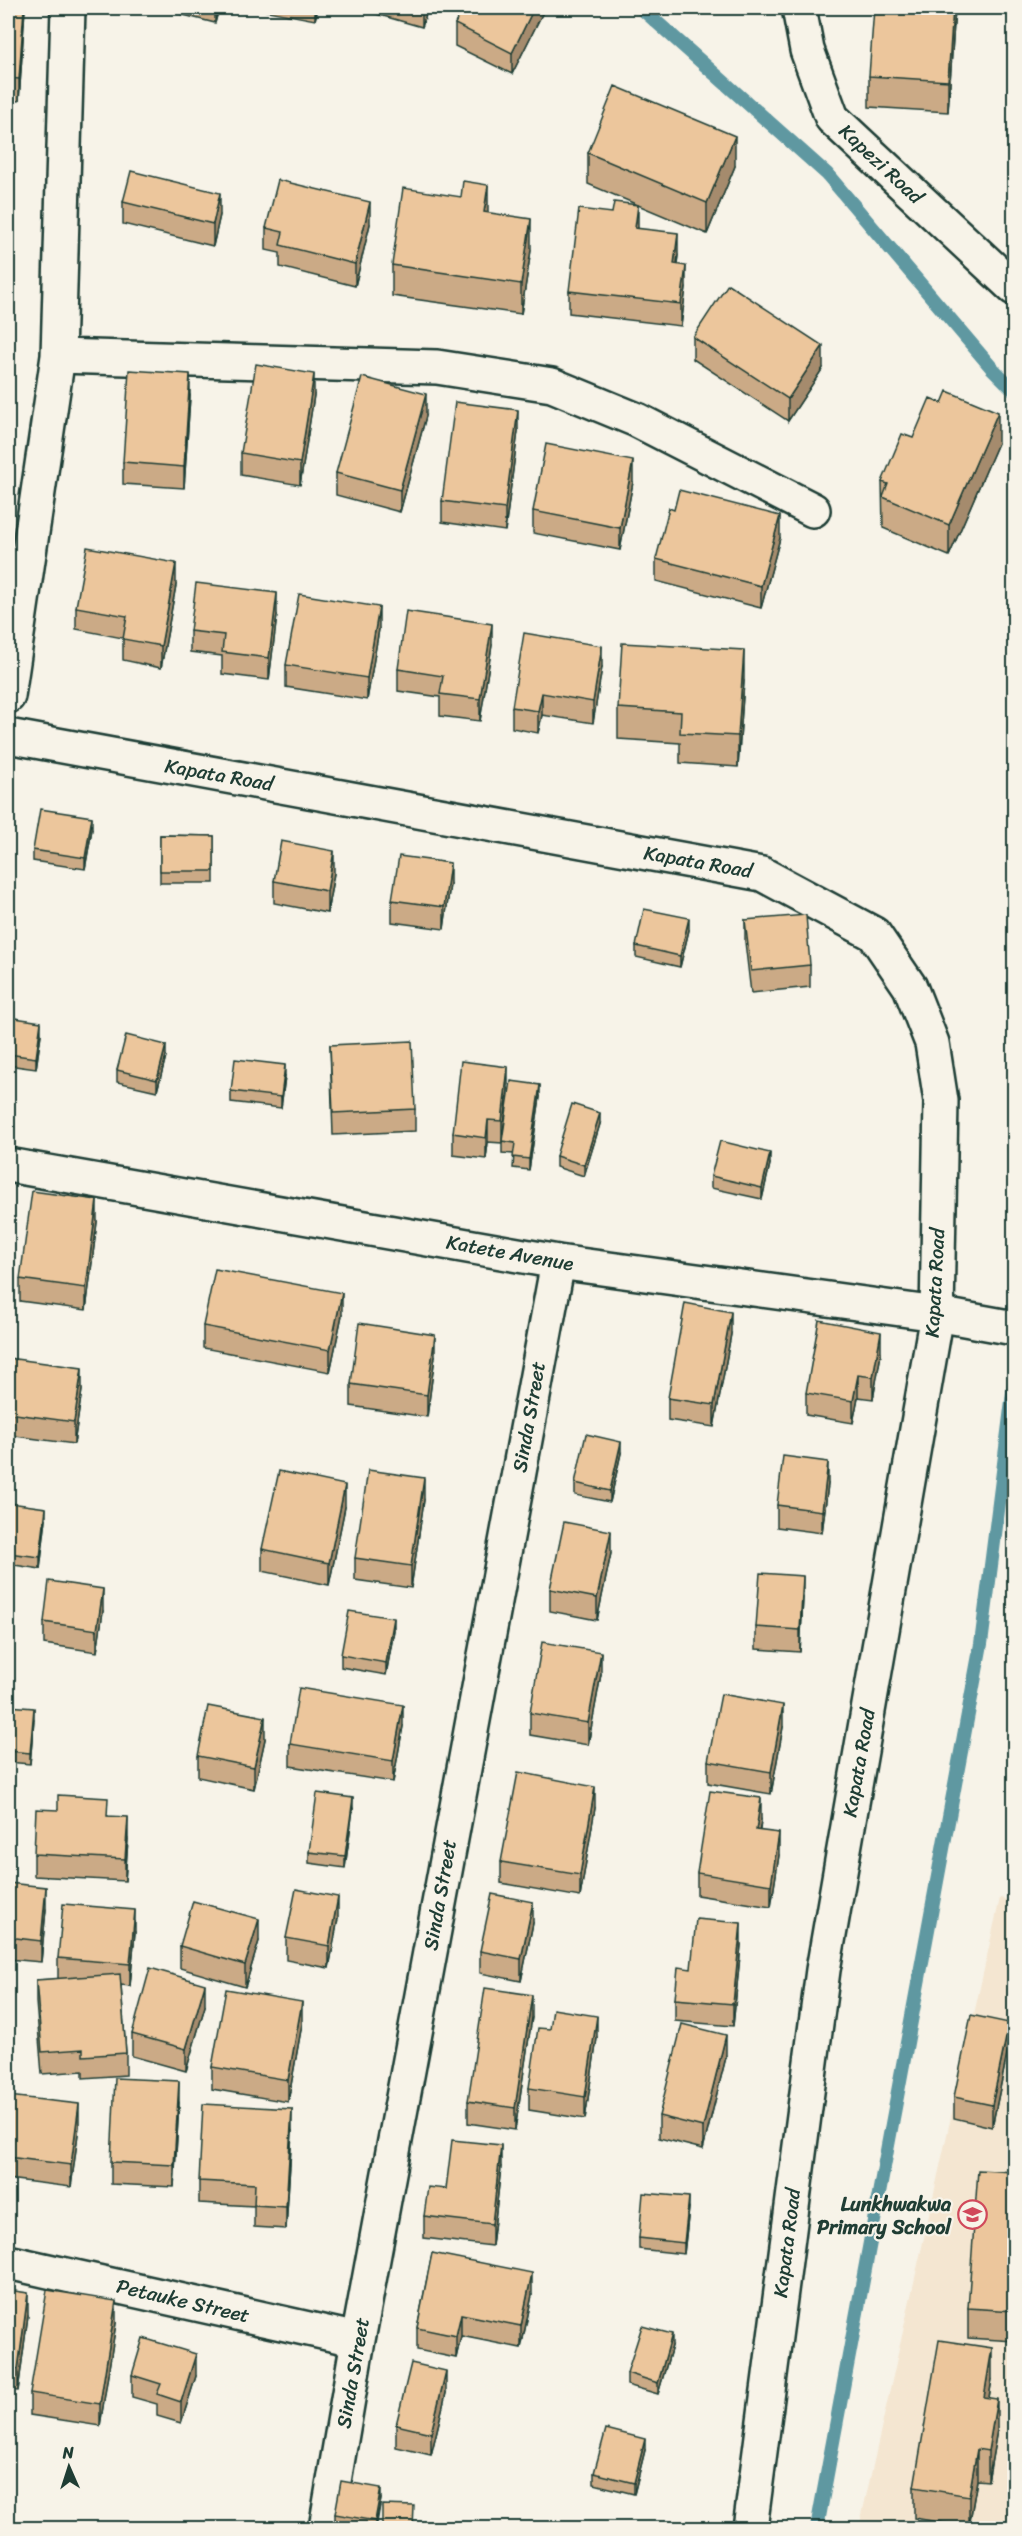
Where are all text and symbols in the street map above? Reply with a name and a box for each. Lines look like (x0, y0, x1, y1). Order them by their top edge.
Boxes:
street label: Kapezi Road (830, 115, 933, 214)
street label: Kapata Road (162, 748, 277, 802)
street label: Kapata Road (641, 835, 756, 889)
street label: Katete Avenue (444, 1225, 577, 1281)
street label: Kapata Road (915, 1226, 955, 1339)
street label: Sinda Street (502, 1358, 556, 1475)
street label: Kapata Road (832, 1705, 886, 1820)
street label: Sinda Street (413, 1836, 467, 1953)
street label: Kapata Road (763, 2185, 811, 2300)
place label: Lunkhwakwa Primary School (817, 2187, 952, 2245)
school or university icon: Lunkhwakwa Primary School (956, 2199, 988, 2231)
street label: Petauke Street (113, 2269, 253, 2333)
street label: Sinda Street (326, 2314, 380, 2431)
north arrow (39, 2437, 99, 2497)
text: N (61, 2438, 75, 2467)

